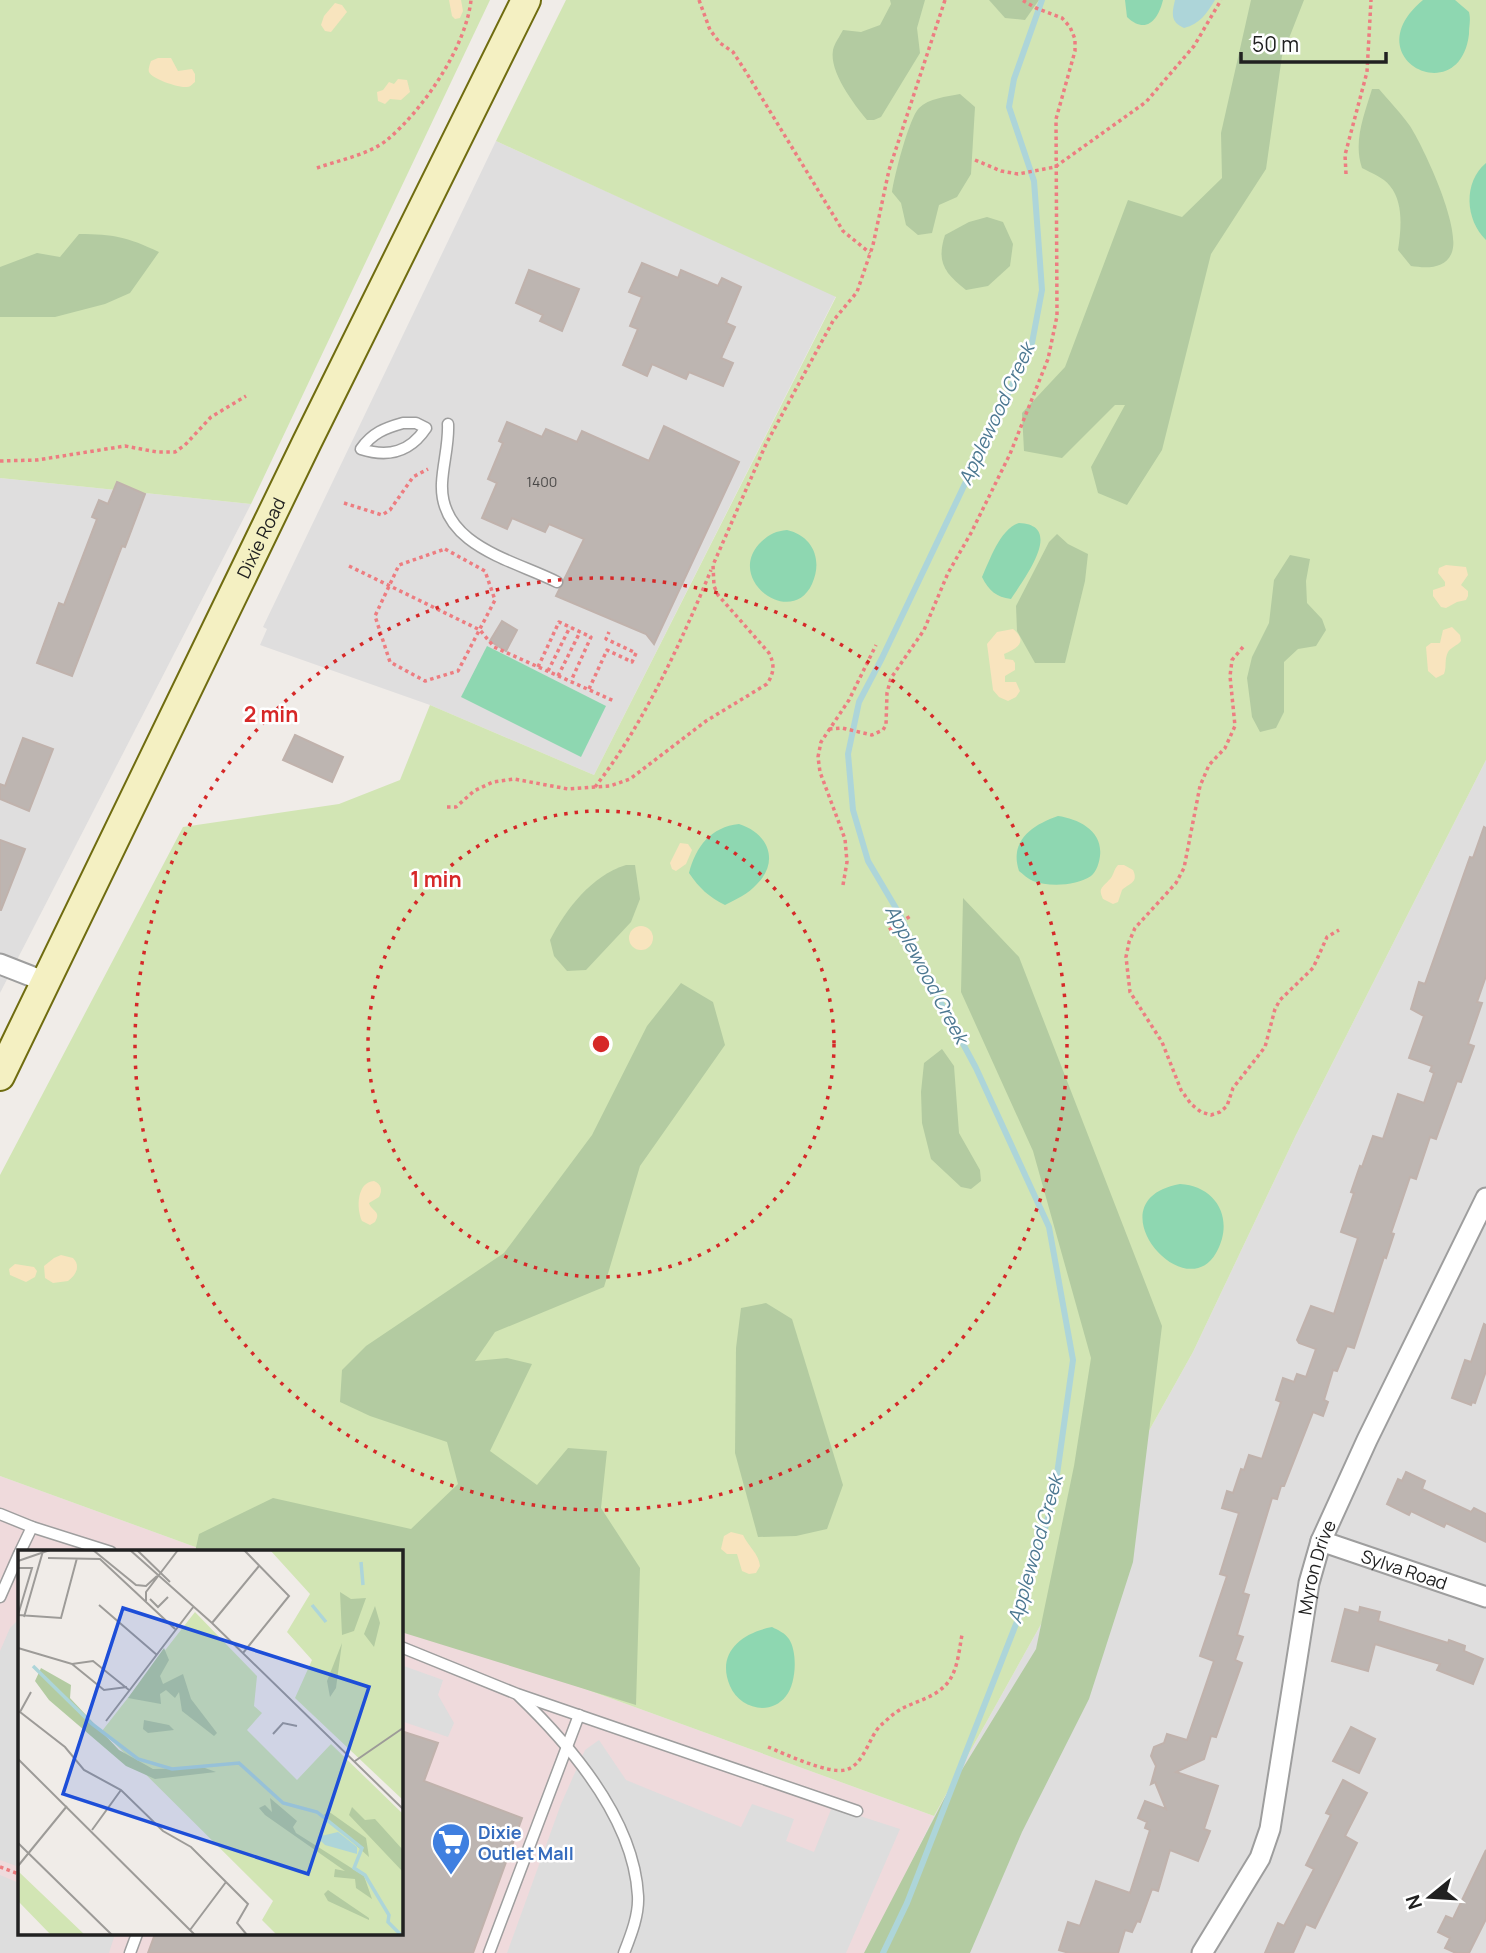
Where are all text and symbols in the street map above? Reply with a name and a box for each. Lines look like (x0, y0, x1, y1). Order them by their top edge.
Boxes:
scale bar (1241, 21, 1386, 65)
text: 50 m (1252, 30, 1299, 58)
water label: Applewood Creek (952, 337, 1041, 489)
house number: 1400 (527, 472, 557, 491)
street label: Dixie Road (231, 493, 290, 582)
text: 2 min (244, 700, 298, 728)
text: 1 min (410, 865, 462, 893)
water label: Applewood Creek (880, 900, 976, 1050)
centre of rings (589, 1032, 613, 1056)
water label: Applewood Creek (1001, 1469, 1069, 1626)
street label: Myron Drive (1292, 1516, 1341, 1617)
street label: Sylva Road (1358, 1544, 1451, 1595)
inset map (18, 1550, 402, 1936)
place label: Dixie Outlet Mall (478, 1820, 574, 1865)
supermarket icon: Dixie Outlet Mall (430, 1821, 472, 1876)
north arrow (1395, 1862, 1465, 1932)
text: N (1399, 1892, 1428, 1913)

